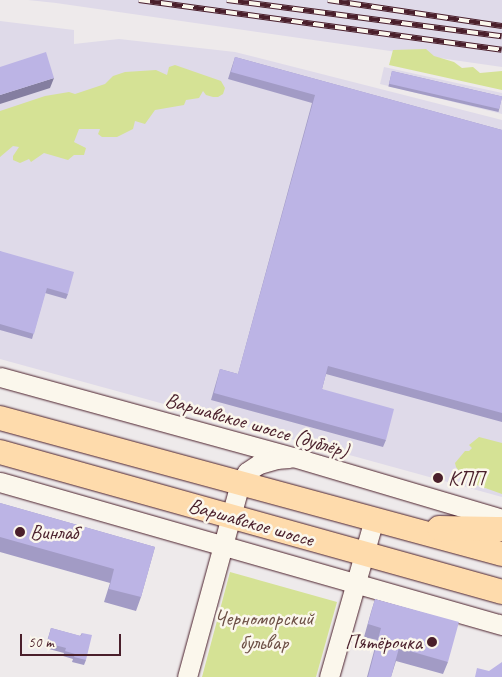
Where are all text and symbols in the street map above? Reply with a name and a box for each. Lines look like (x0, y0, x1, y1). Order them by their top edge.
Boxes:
street label: Варшавское шоссе (дублёр) (162, 387, 352, 463)
place label: КПП (448, 465, 484, 491)
marker: КПП (432, 472, 444, 484)
street label: Варшавское шоссе (185, 492, 317, 552)
place label: Винлаб (30, 519, 78, 545)
marker: Винлаб (14, 526, 26, 538)
park label: Черноморский бульвар (214, 605, 314, 655)
scale bar (22, 624, 124, 656)
place label: Пятёрочка (345, 629, 422, 655)
text: 50 m (28, 633, 54, 652)
marker: Пятёрочка (426, 636, 438, 648)

